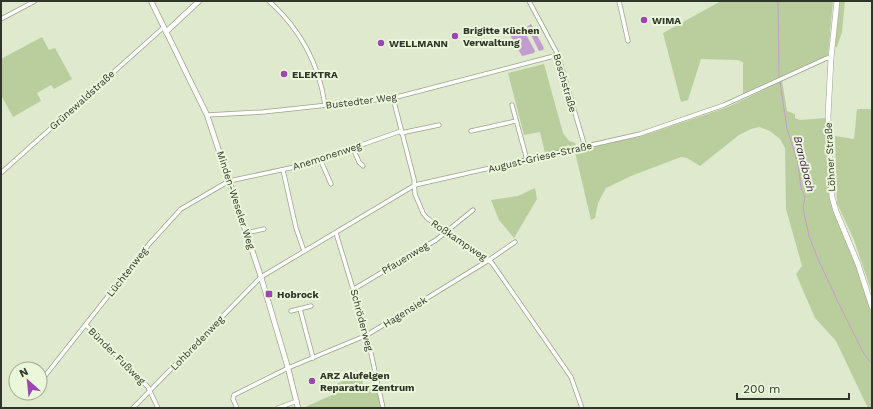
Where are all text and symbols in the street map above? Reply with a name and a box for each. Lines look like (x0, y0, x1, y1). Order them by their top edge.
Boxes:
marker: WIMA (639, 15, 649, 25)
place label: WIMA (652, 15, 681, 26)
place label: Brigitte Küchen Verwaltung (463, 25, 539, 48)
marker: Brigitte Küchen Verwaltung (450, 31, 460, 41)
marker: WELLMANN (376, 38, 386, 48)
place label: WELLMANN (389, 38, 448, 49)
street label: Boschstraße (551, 52, 579, 114)
street label: Grünewaldstraße (47, 68, 117, 132)
marker: ELEKTRA (279, 69, 289, 79)
place label: ELEKTRA (292, 69, 338, 80)
street label: Bustedter Weg (325, 91, 398, 111)
street label: Löhner Straße (823, 122, 837, 192)
water label: Brandbach (791, 135, 817, 193)
street label: Anemonenweg (291, 140, 363, 172)
street label: August-Griese-Straße (487, 140, 593, 174)
street label: Minden-Weseler Weg (215, 149, 257, 251)
street label: Roßkampweg (429, 217, 490, 263)
street label: Pfauenweg (380, 239, 431, 276)
street label: Lüchtenweg (104, 245, 150, 299)
street label: Schröderweg (348, 288, 376, 353)
marker: Hobrock (264, 289, 274, 299)
place label: Hobrock (277, 289, 320, 300)
street label: Hagensiek (381, 294, 429, 330)
street label: Lohbredenweg (168, 313, 226, 373)
street label: Bünder Fußweg (86, 325, 148, 387)
north arrow (8, 361, 48, 401)
text: N (17, 365, 30, 380)
place label: ARZ Alufelgen Reparatur Zentrum (320, 370, 415, 393)
scale bar (737, 375, 849, 401)
marker: ARZ Alufelgen Reparatur Zentrum (307, 376, 317, 386)
text: 200 m (743, 382, 780, 396)

